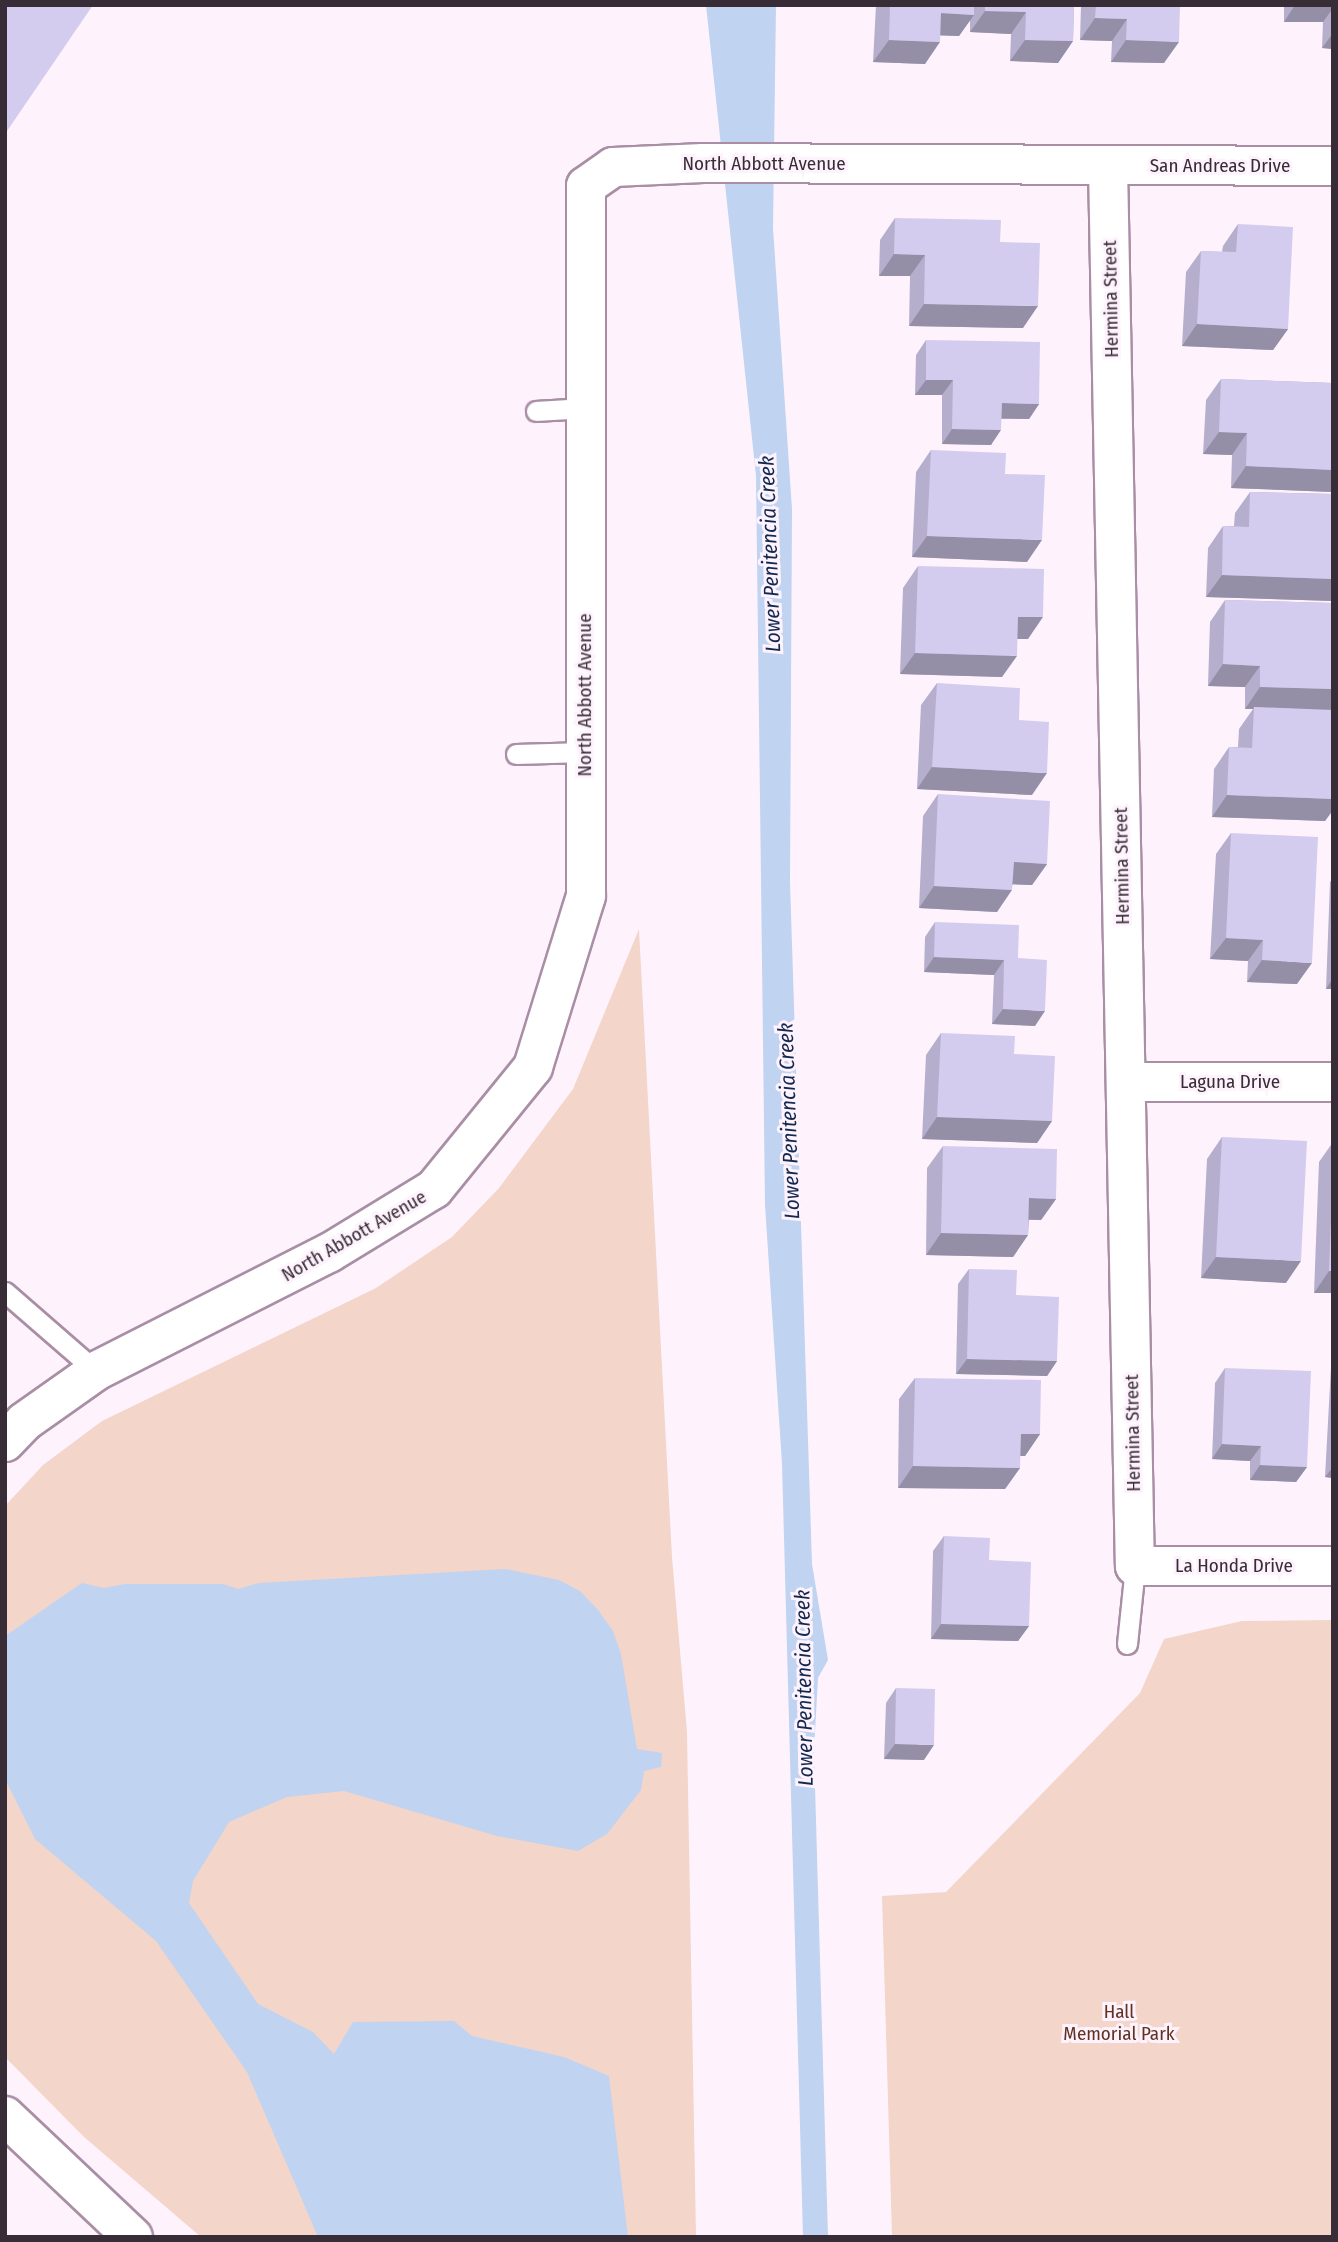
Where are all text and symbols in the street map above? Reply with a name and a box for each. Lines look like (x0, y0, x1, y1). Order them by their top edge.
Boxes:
street label: North Abbott Avenue (682, 153, 846, 175)
street label: San Andreas Drive (1150, 155, 1290, 177)
street label: Hermina Street (1099, 240, 1123, 358)
water label: Lower Penitencia Creek (754, 455, 786, 653)
street label: North Abbott Avenue (574, 613, 596, 777)
street label: Hermina Street (1110, 807, 1134, 925)
water label: Lower Penitencia Creek (773, 1022, 805, 1220)
street label: Laguna Drive (1180, 1071, 1280, 1093)
street label: North Abbott Avenue (278, 1185, 430, 1287)
street label: Hermina Street (1121, 1374, 1145, 1492)
street label: La Honda Drive (1175, 1555, 1293, 1577)
water label: Lower Penitencia Creek (790, 1590, 818, 1786)
park label: Hall Memorial Park (1063, 2001, 1175, 2045)

